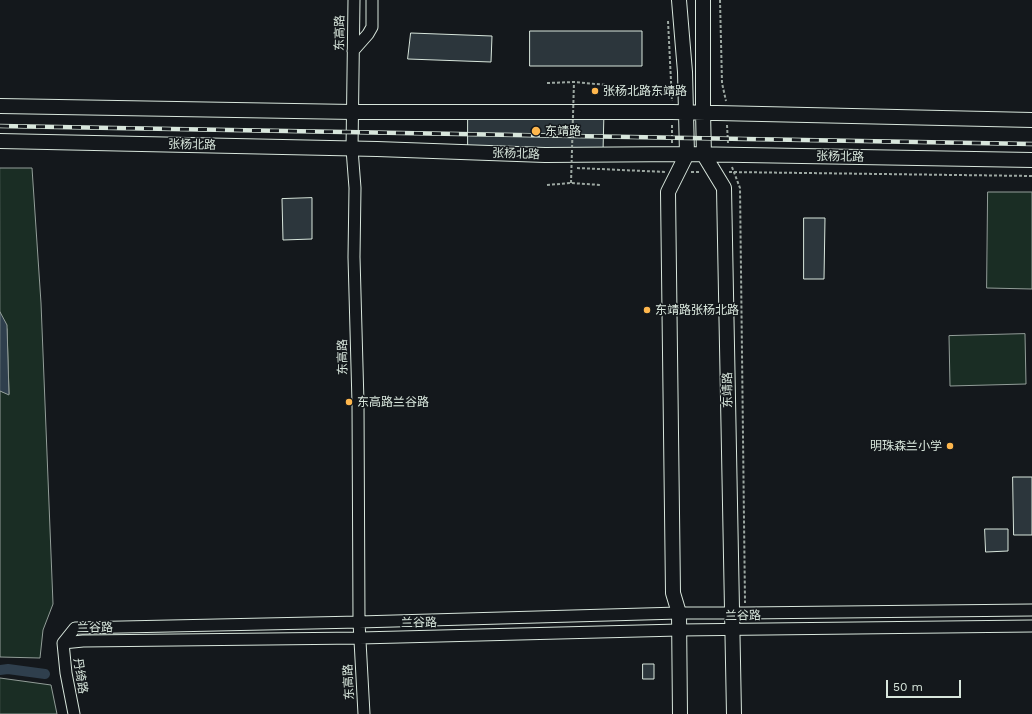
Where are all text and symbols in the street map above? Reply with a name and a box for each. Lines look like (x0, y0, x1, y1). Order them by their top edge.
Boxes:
street label: 东高路 (332, 15, 348, 51)
place label: 张杨北路东靖路 (603, 84, 687, 98)
marker: 张杨北路东靖路 (590, 86, 600, 96)
place label: 东靖路 (545, 124, 581, 138)
marker: 东靖路 (530, 125, 542, 137)
street label: 张杨北路 (168, 137, 216, 153)
street label: 张杨北路 (492, 146, 540, 162)
street label: 张杨北路 (816, 149, 864, 165)
place label: 东靖路张杨北路 (655, 303, 739, 317)
marker: 东靖路张杨北路 (642, 305, 652, 315)
street label: 东高路 (335, 339, 351, 375)
street label: 东靖路 (720, 372, 736, 408)
place label: 东高路兰谷路 (357, 395, 429, 409)
marker: 东高路兰谷路 (344, 397, 354, 407)
place label: 明珠森兰小学 (870, 439, 942, 453)
marker: 明珠森兰小学 (945, 441, 955, 451)
street label: 兰谷路 (725, 608, 761, 624)
street label: 兰谷路 (401, 615, 437, 631)
street label: 兰谷路 (77, 620, 113, 636)
street label: 丹绮路 (70, 657, 90, 695)
street label: 东高路 (341, 664, 357, 700)
scale bar (888, 672, 963, 698)
text: 50 m (893, 680, 923, 694)

